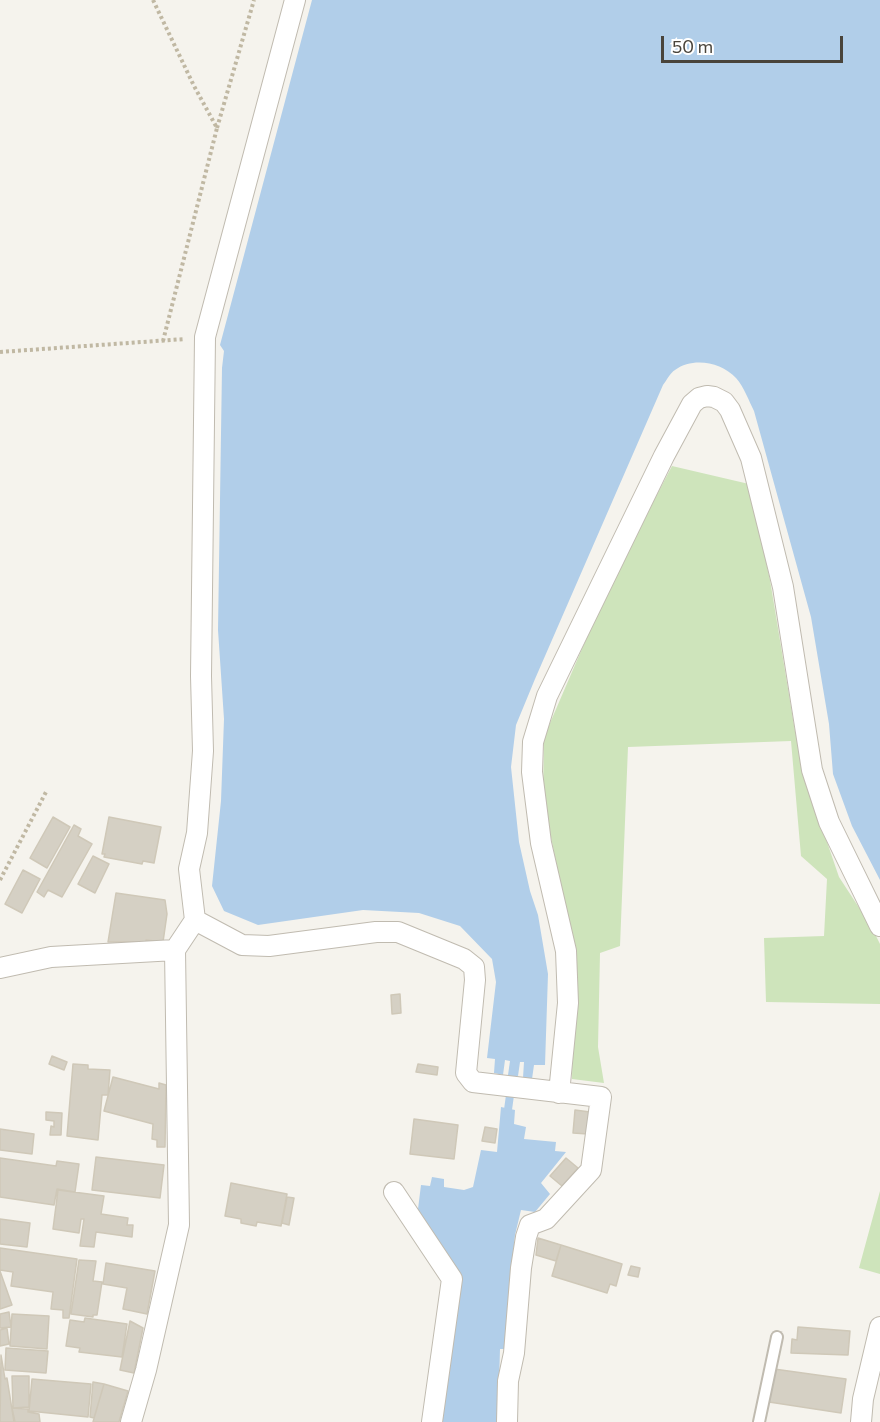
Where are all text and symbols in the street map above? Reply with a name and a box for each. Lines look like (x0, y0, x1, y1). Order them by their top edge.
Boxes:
scale bar (664, 24, 846, 62)
text: 50 m (672, 35, 713, 57)

